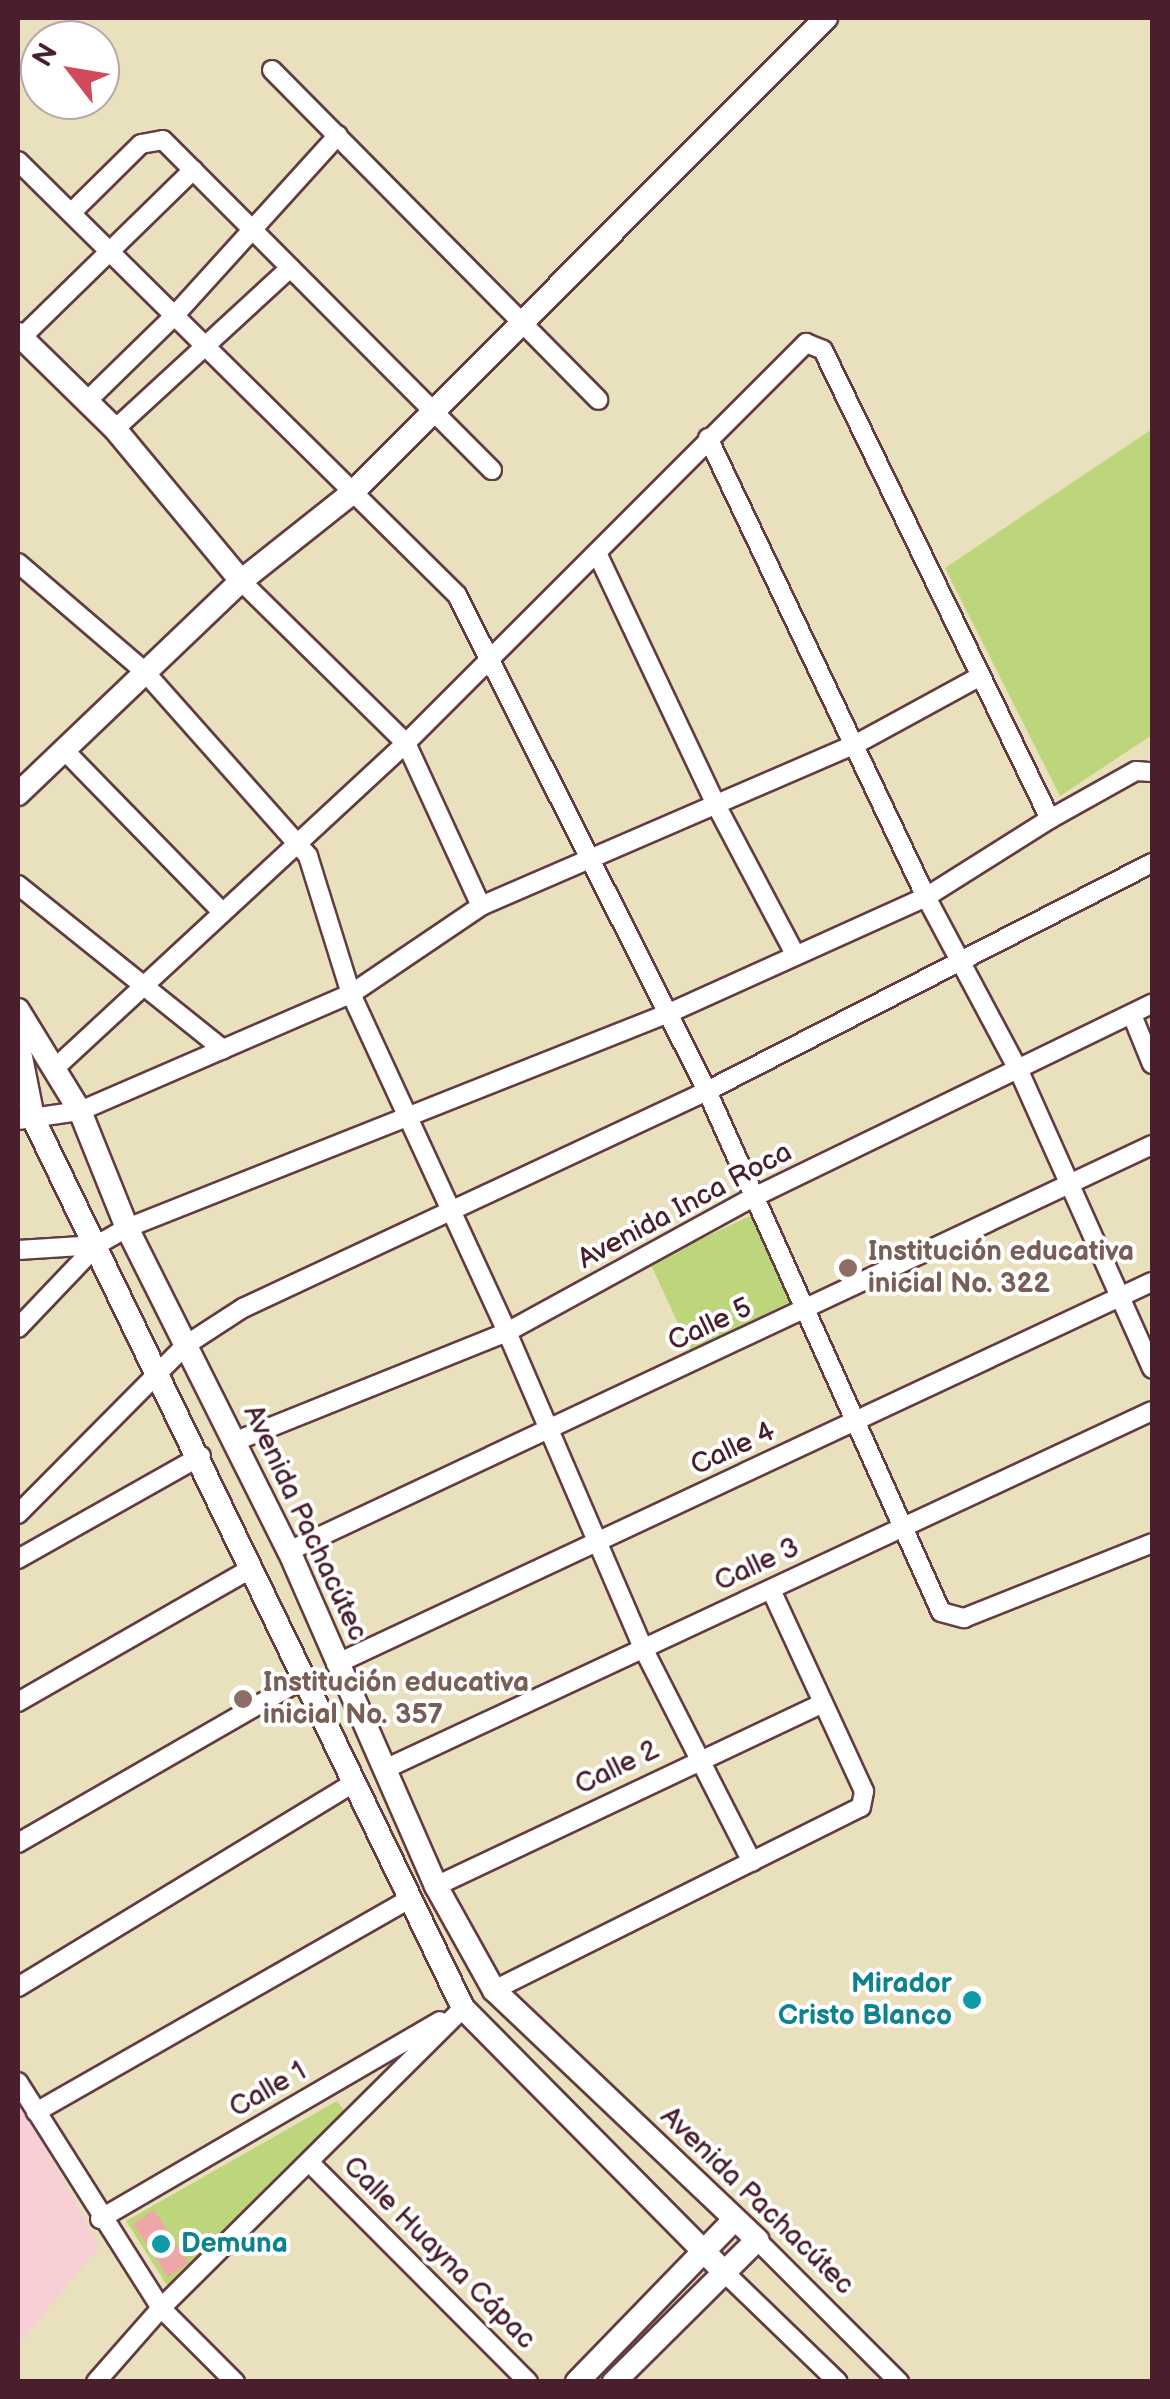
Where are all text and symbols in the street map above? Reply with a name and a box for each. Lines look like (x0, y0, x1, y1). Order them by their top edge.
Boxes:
north arrow (20, 20, 120, 120)
text: N (26, 38, 65, 73)
street label: Avenida Inca Roca (572, 1135, 798, 1277)
place label: Institución educativa inicial No. 322 (868, 1235, 1134, 1301)
marker: Institución educativa inicial No. 322 (837, 1257, 859, 1279)
street label: Calle 5 (663, 1291, 757, 1359)
street label: Avenida Pachacútec (236, 1400, 374, 1646)
street label: Calle 4 (685, 1415, 781, 1483)
street label: Calle 3 (709, 1531, 805, 1599)
place label: Institución educativa inicial No. 357 (263, 1666, 529, 1732)
marker: Institución educativa inicial No. 357 (232, 1688, 254, 1710)
street label: Calle 2 (570, 1733, 664, 1803)
place label: Mirador Cristo Blanco (778, 1967, 952, 2033)
marker: Mirador Cristo Blanco (961, 1989, 983, 2011)
street label: Calle 1 (224, 2055, 312, 2125)
street label: Avenida Pachacútec (653, 2100, 861, 2302)
street label: Calle Huayna Cápac (336, 2150, 542, 2356)
place label: Demuna (181, 2227, 288, 2261)
marker: Demuna (150, 2233, 172, 2255)

